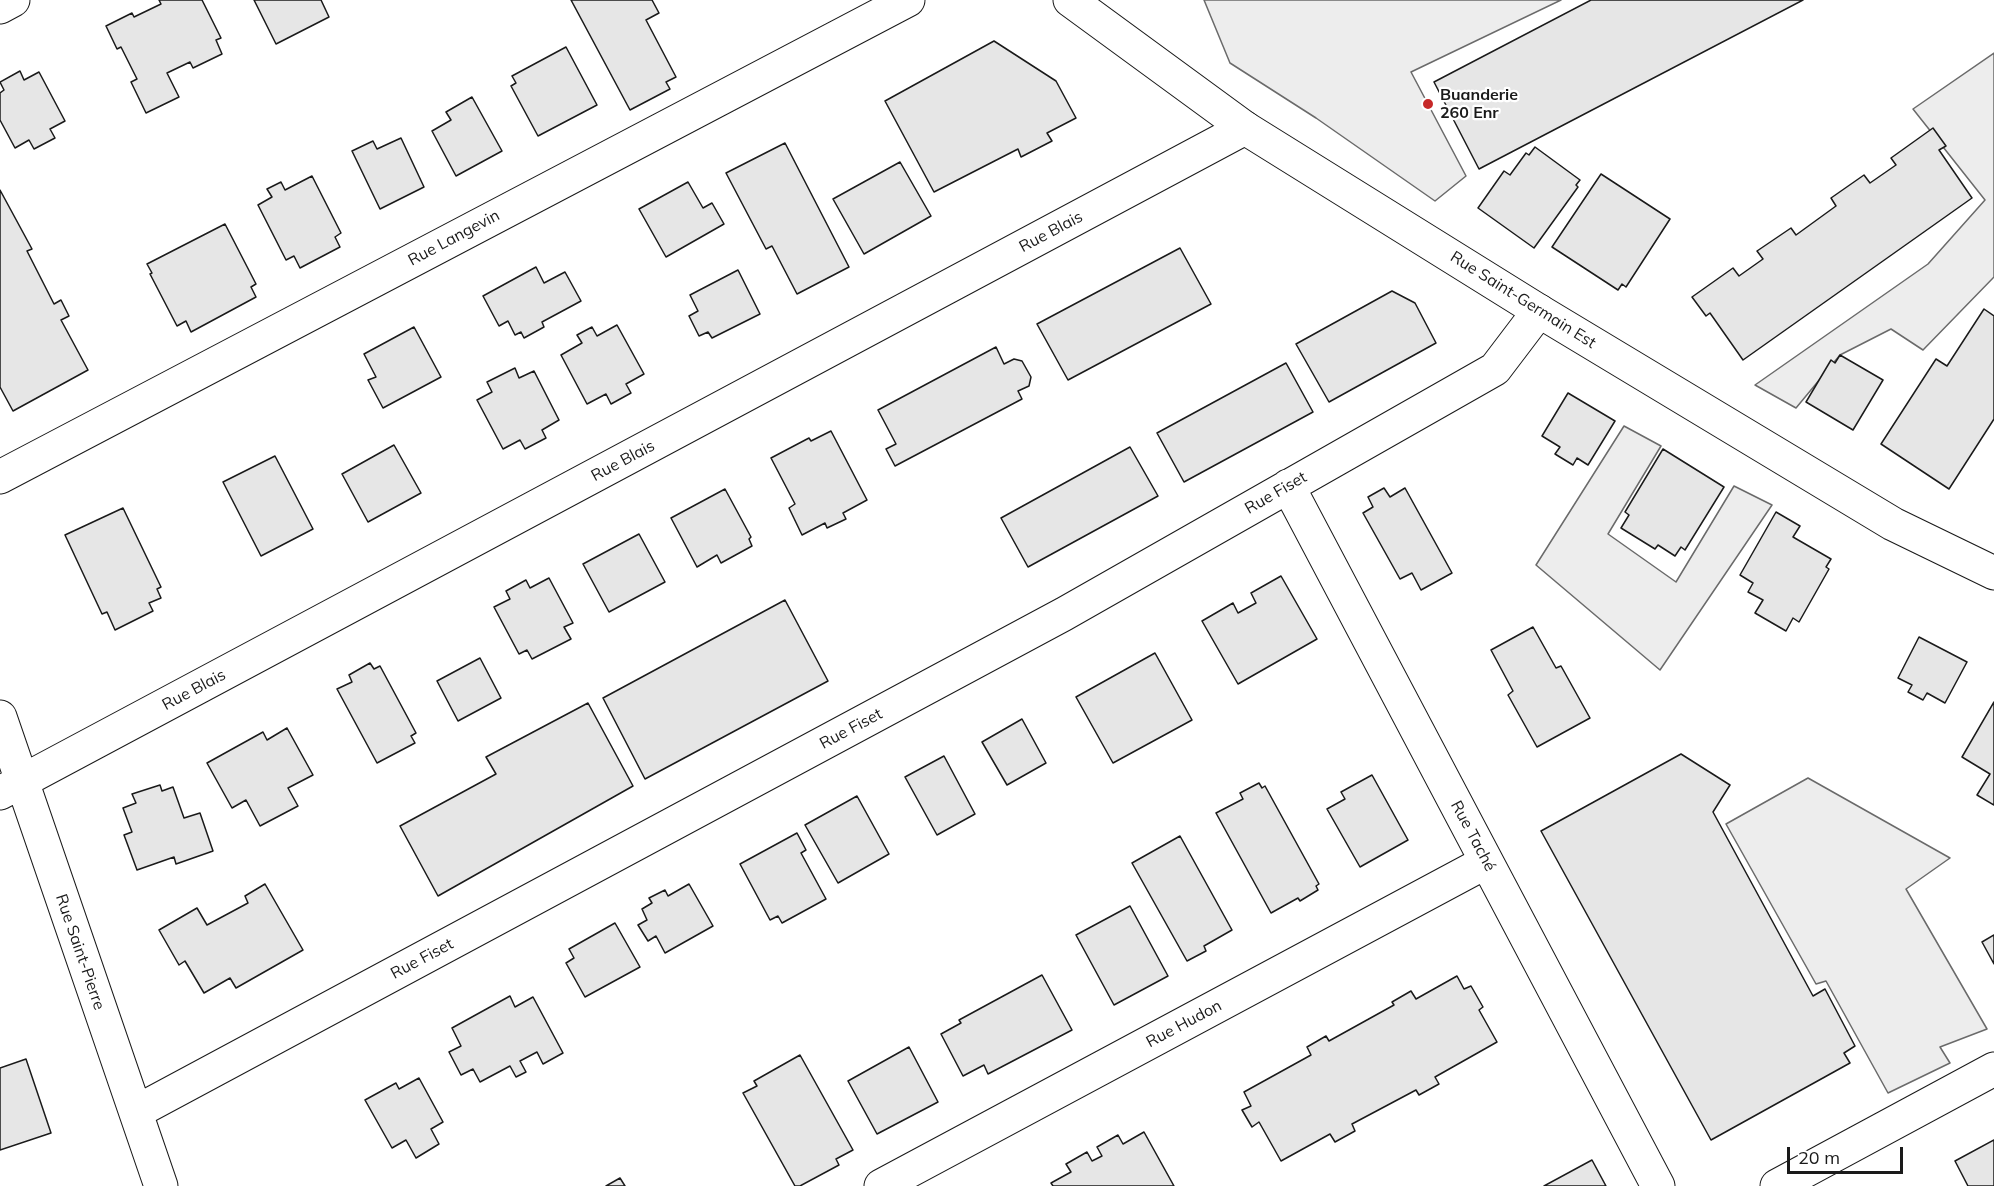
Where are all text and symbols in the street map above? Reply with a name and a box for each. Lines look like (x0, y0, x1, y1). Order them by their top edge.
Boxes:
place label: Buanderie 260 Enr (1440, 85, 1518, 123)
marker: Buanderie 260 Enr (1421, 97, 1435, 111)
street label: Rue Langevin (405, 206, 503, 270)
street label: Rue Blais (1016, 207, 1086, 257)
street label: Rue Saint-Germain Est (1447, 247, 1599, 353)
street label: Rue Blais (588, 436, 658, 486)
street label: Rue Fiset (1242, 468, 1310, 518)
street label: Rue Blais (159, 665, 229, 715)
street label: Rue Fiset (816, 705, 886, 753)
street label: Rue Taché (1446, 797, 1500, 875)
street label: Rue Saint-Pierre (51, 891, 109, 1013)
street label: Rue Fiset (387, 935, 457, 983)
street label: Rue Hudon (1143, 996, 1225, 1052)
scale bar (1790, 1135, 1906, 1173)
text: 20 m (1798, 1146, 1840, 1169)

